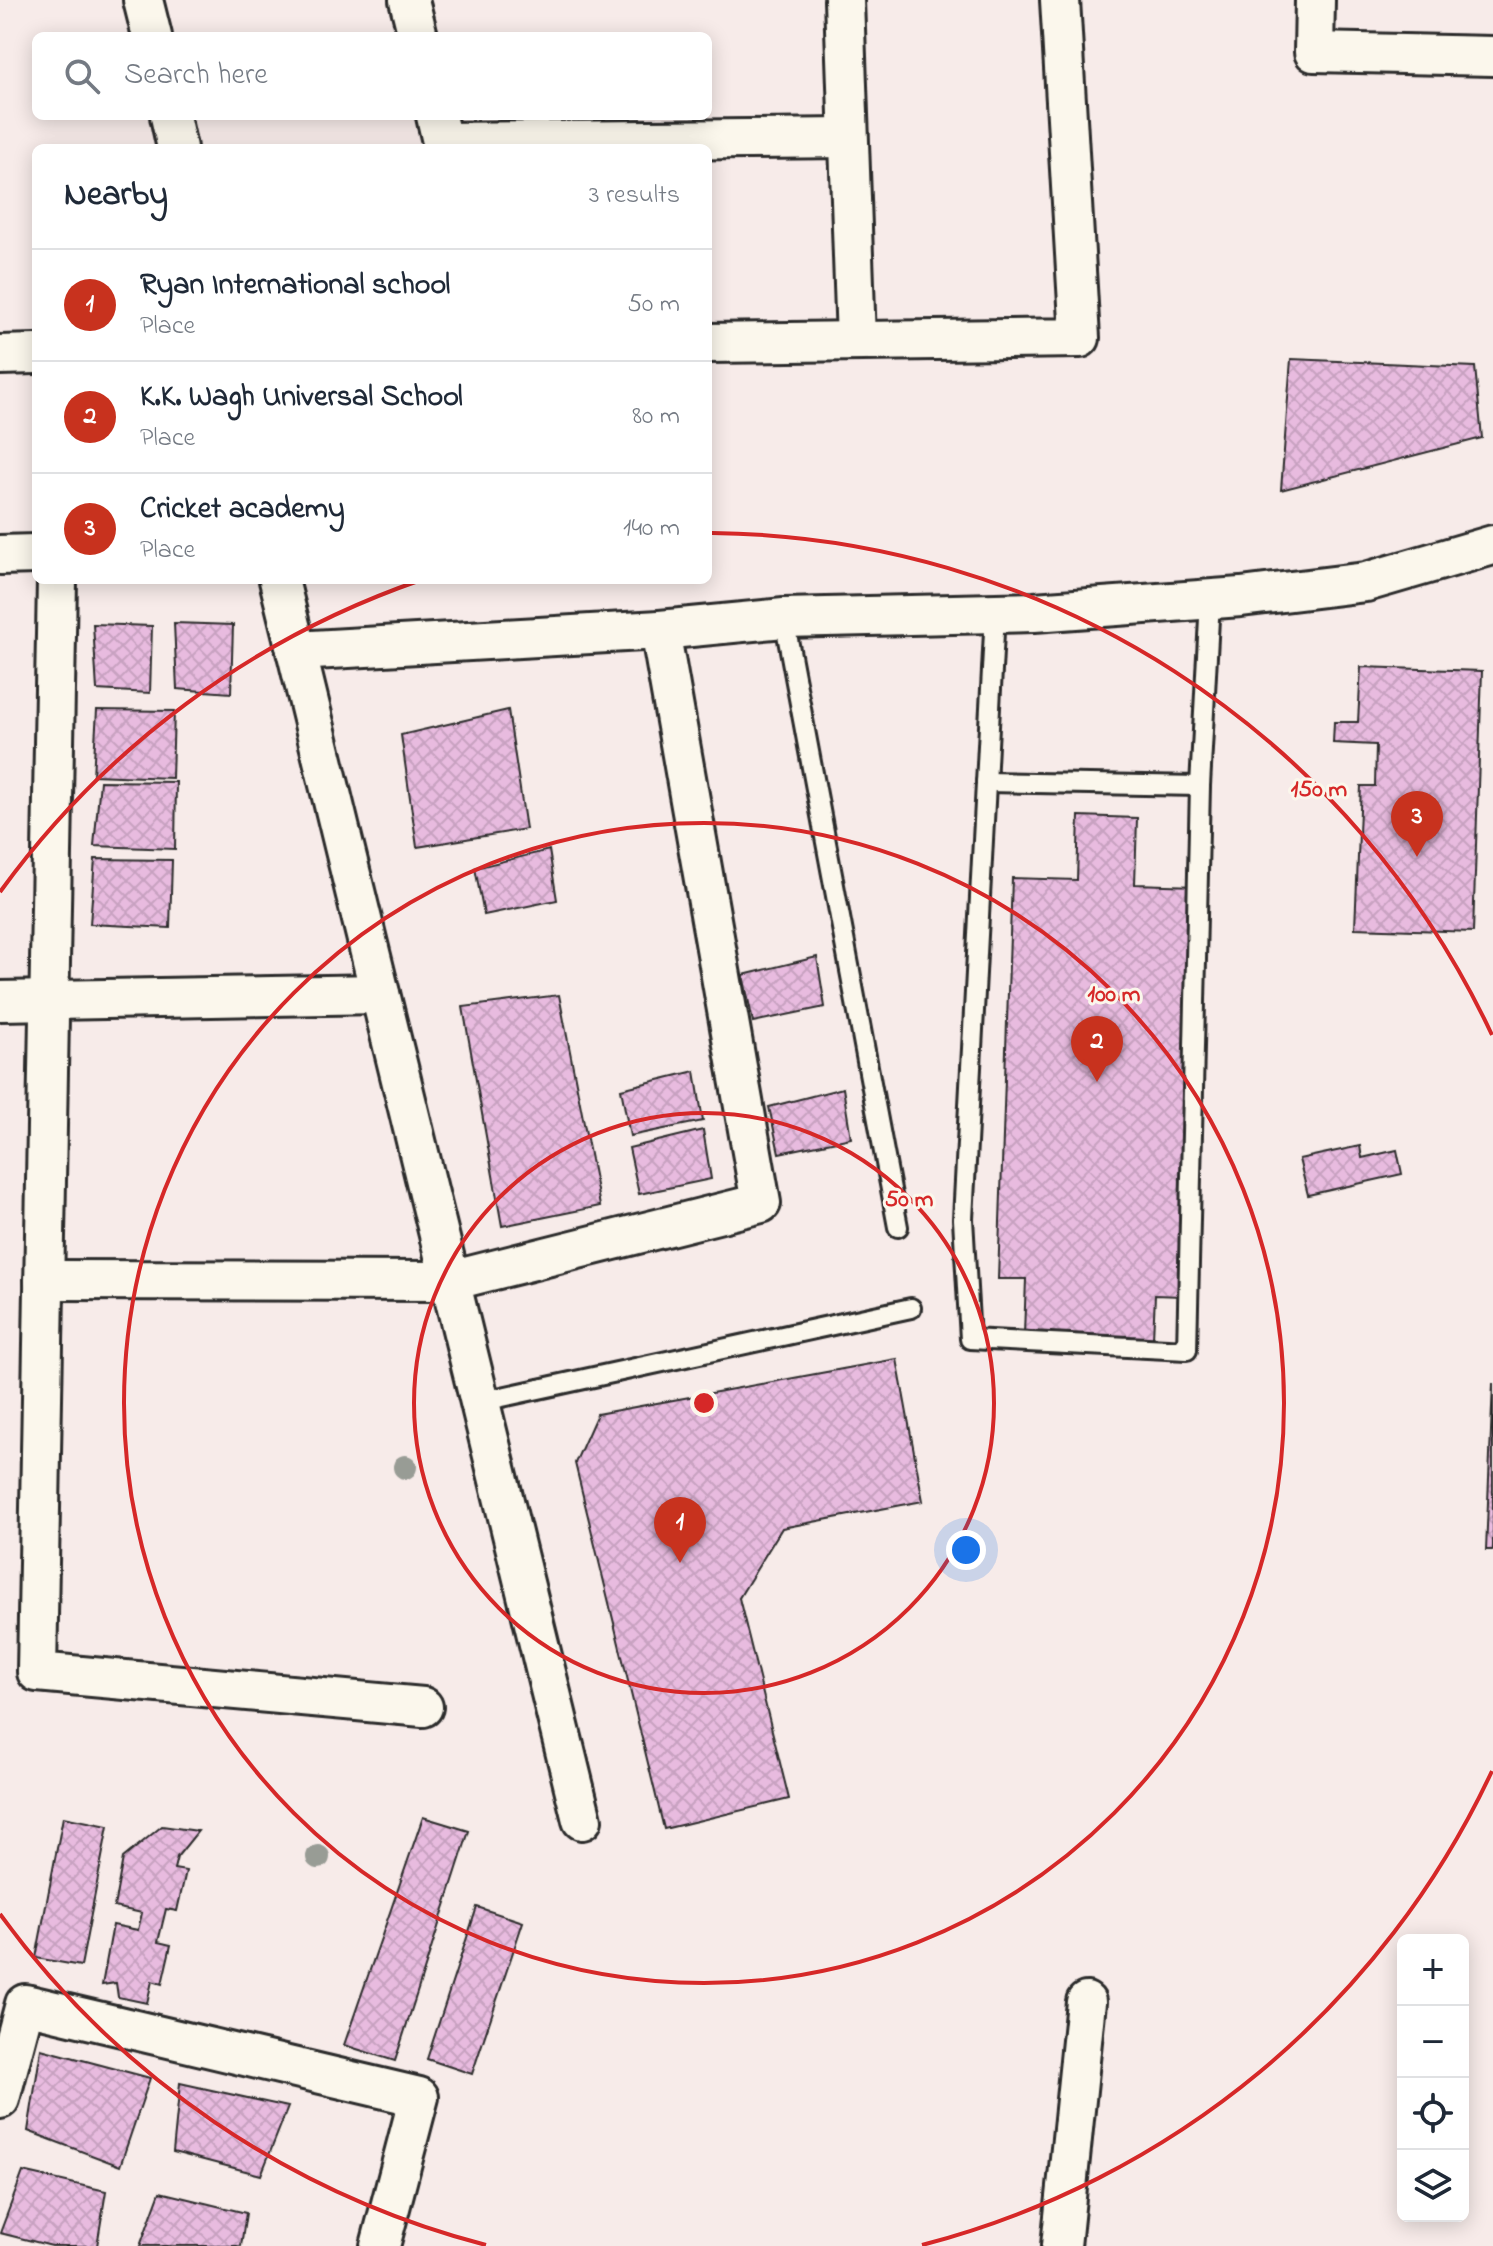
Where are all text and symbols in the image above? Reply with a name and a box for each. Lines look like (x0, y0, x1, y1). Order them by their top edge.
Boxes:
search box (32, 32, 712, 120)
icon: search (60, 54, 104, 98)
text: Search here (124, 54, 268, 98)
text: Nearby (64, 171, 168, 221)
text: 3 results (589, 177, 680, 215)
text: Ryan International school (140, 264, 450, 308)
text: 1 (86, 286, 94, 324)
text: 50 m (627, 286, 680, 324)
text: Place (140, 308, 195, 346)
text: K.K. Wagh Universal School (140, 376, 463, 420)
text: 2 (84, 398, 96, 436)
text: 80 m (632, 398, 680, 436)
text: Place (140, 420, 195, 458)
text: Cricket academy (140, 488, 345, 532)
text: 3 (85, 510, 95, 548)
text: 140 m (623, 510, 680, 548)
text: Place (140, 532, 195, 570)
text: 150 m (1291, 773, 1348, 808)
pin: 3 (1391, 791, 1443, 857)
text: 100 m (1088, 978, 1141, 1013)
pin: 2 (1071, 1016, 1123, 1082)
text: 50 m (885, 1183, 934, 1218)
centre of rings (690, 1389, 718, 1417)
pin: 1 (654, 1497, 706, 1563)
your location (946, 1530, 986, 1570)
map controls (1397, 1934, 1469, 2222)
button: + (1397, 1934, 1469, 2006)
button: − (1397, 2006, 1469, 2078)
button: locate (1397, 2078, 1469, 2150)
button: layers (1397, 2150, 1469, 2222)

